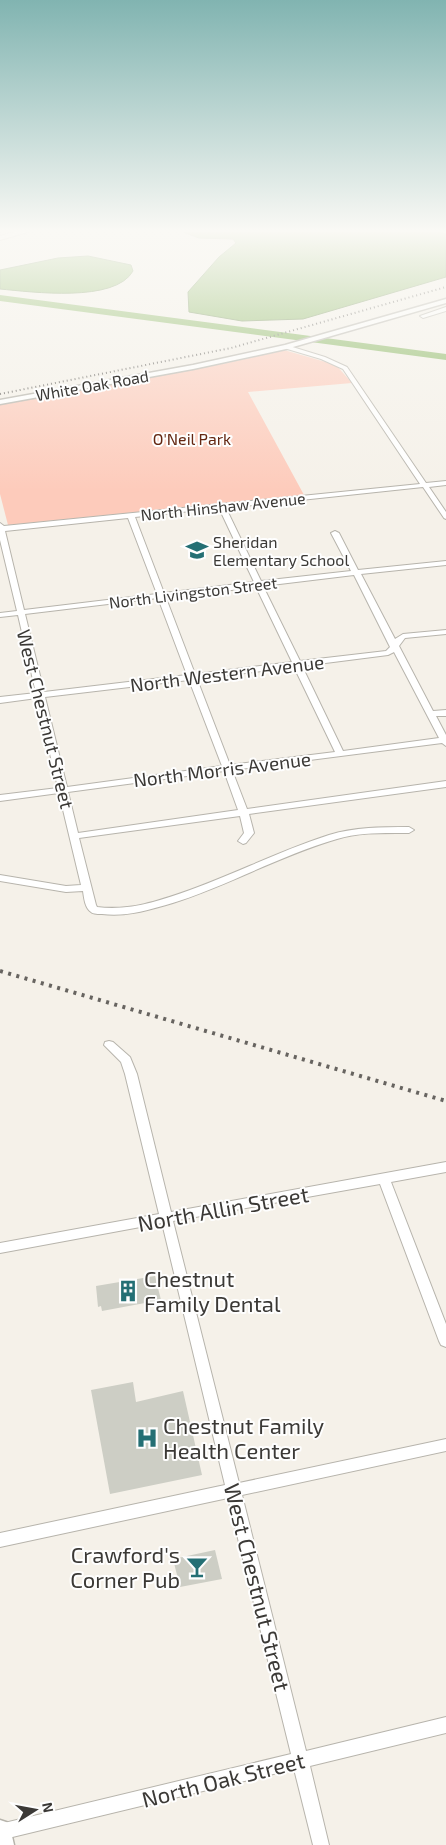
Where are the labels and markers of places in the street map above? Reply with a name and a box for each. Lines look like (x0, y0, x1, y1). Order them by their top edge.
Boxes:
place label: Sheridan Elementary School (213, 532, 349, 569)
school or university icon: Sheridan Elementary School (184, 537, 210, 563)
place label: Chestnut Family Dental (144, 1265, 281, 1316)
building icon: Chestnut Family Dental (115, 1278, 141, 1304)
place label: Chestnut Family Health Center (163, 1412, 325, 1463)
hospital icon: Chestnut Family Health Center (134, 1425, 160, 1451)
place label: Crawford's Corner Pub (70, 1541, 180, 1592)
bar icon: Crawford's Corner Pub (184, 1554, 210, 1580)

